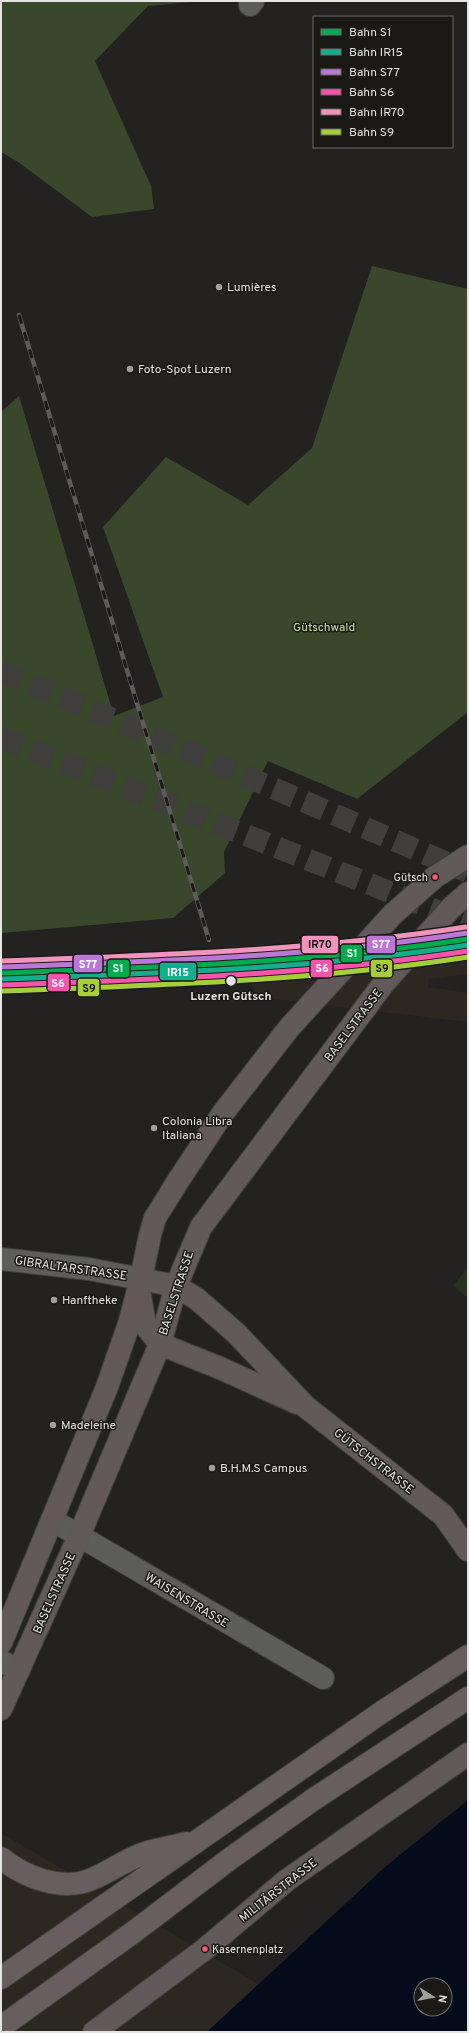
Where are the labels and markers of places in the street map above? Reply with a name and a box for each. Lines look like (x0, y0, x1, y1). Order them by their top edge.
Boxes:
place label: Lumières (227, 280, 277, 296)
marker: Lumières (214, 282, 224, 292)
place label: Foto-Spot Luzern (138, 362, 232, 378)
marker: Foto-Spot Luzern (125, 364, 135, 374)
place label: Gütsch (393, 871, 428, 885)
marker: Gütsch (430, 872, 440, 882)
marker: Luzern Gütsch (224, 974, 238, 988)
place label: Luzern Gütsch (190, 989, 272, 1005)
place label: Colonia Libra Italiana (162, 1114, 232, 1144)
marker: Colonia Libra Italiana (149, 1123, 159, 1133)
place label: Hanftheke (62, 1293, 118, 1309)
marker: Hanftheke (49, 1295, 59, 1305)
place label: Madeleine (61, 1418, 116, 1434)
marker: Madeleine (48, 1420, 58, 1430)
place label: B.H.M.S Campus (220, 1461, 307, 1477)
marker: B.H.M.S Campus (207, 1463, 217, 1473)
place label: Kasernenplatz (212, 1943, 283, 1957)
marker: Kasernenplatz (200, 1944, 210, 1954)

